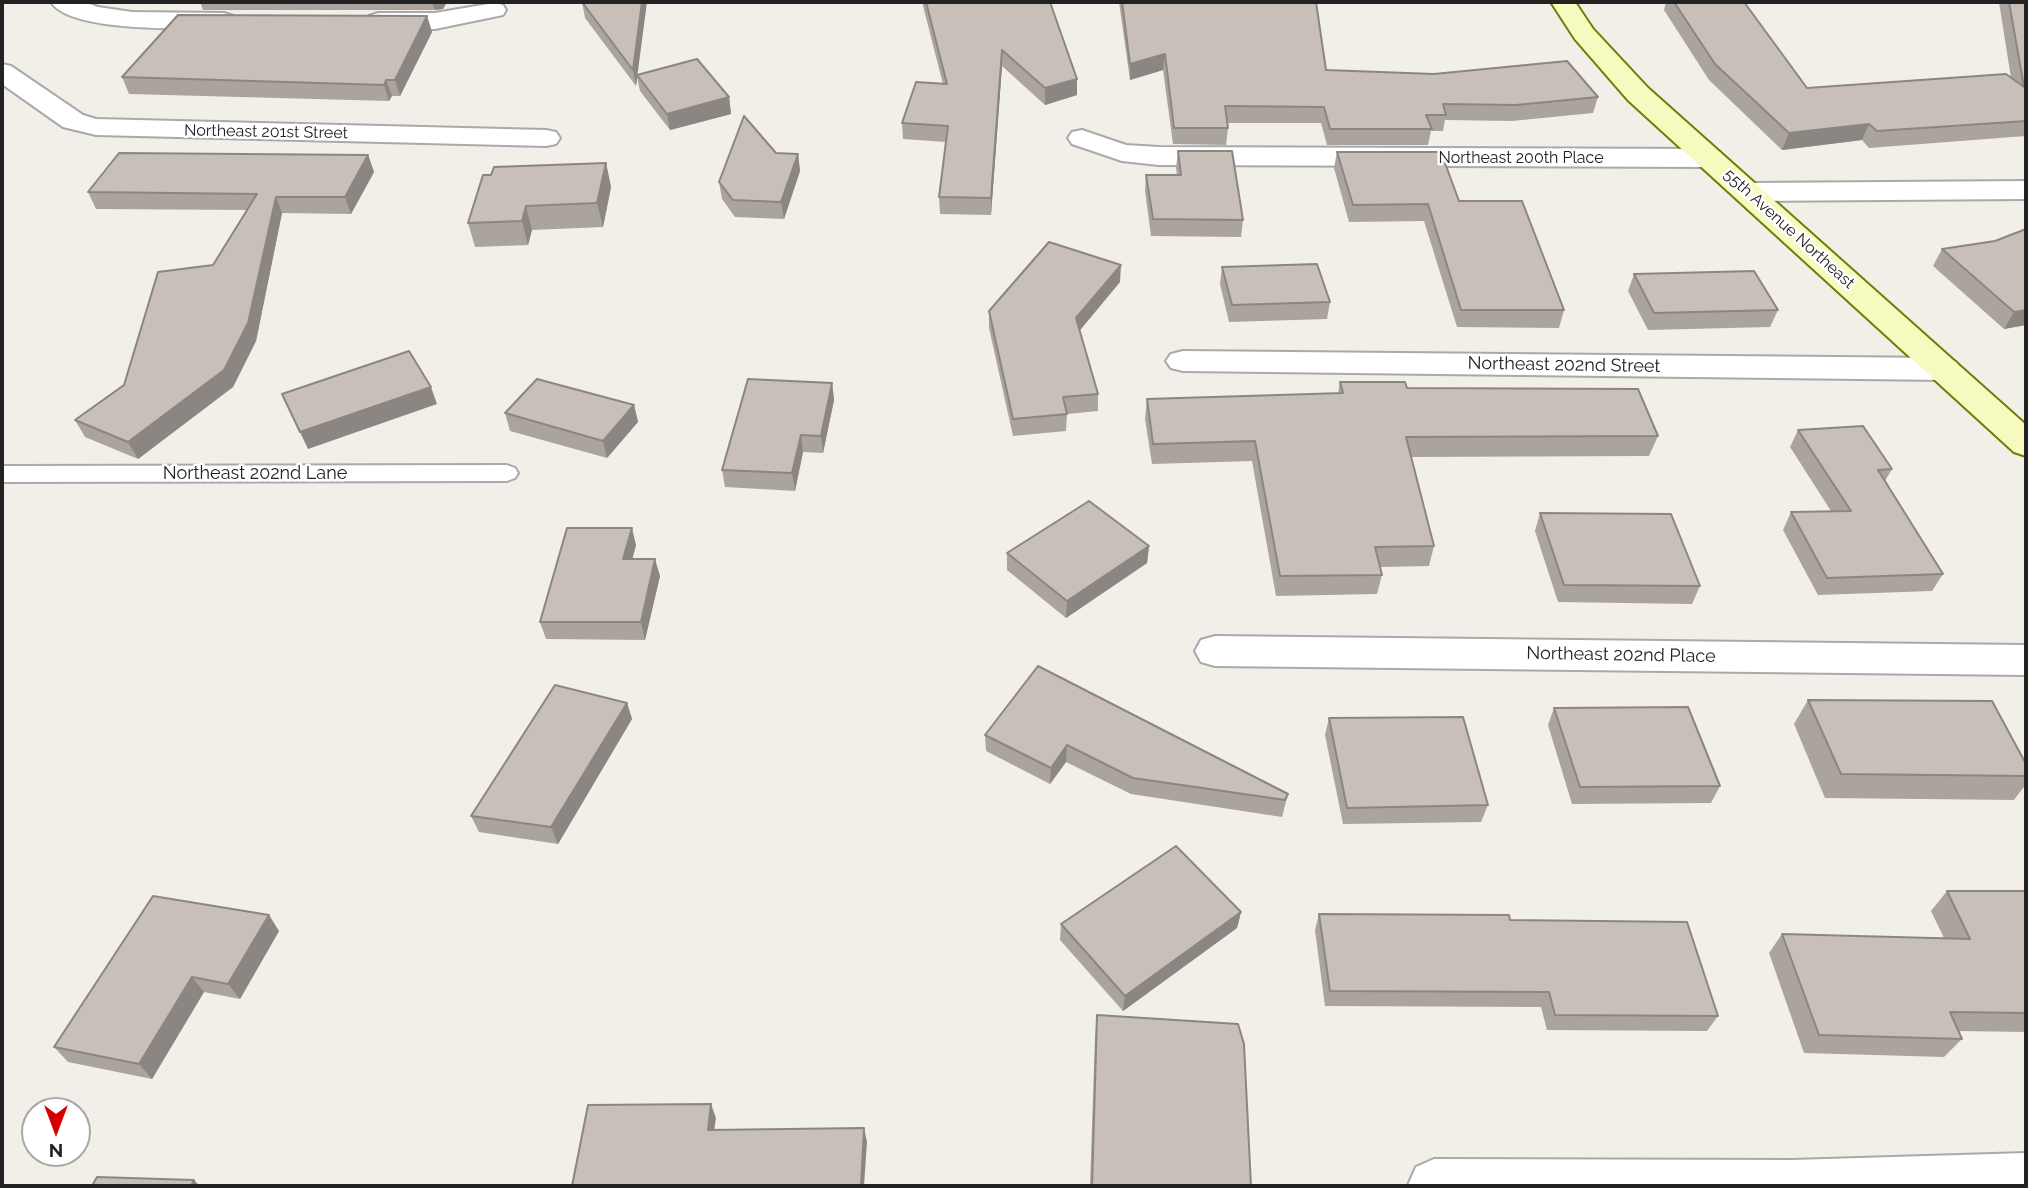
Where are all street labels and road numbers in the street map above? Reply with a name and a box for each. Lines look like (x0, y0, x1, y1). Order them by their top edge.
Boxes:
street label: Northeast 201st Street (184, 121, 348, 143)
street label: Northeast 200th Place (1438, 148, 1604, 168)
street label: 55th Avenue Northeast (1720, 165, 1858, 293)
street label: Northeast 202nd Street (1467, 353, 1661, 377)
street label: Northeast 202nd Lane (163, 463, 347, 485)
street label: Northeast 202nd Place (1526, 643, 1716, 667)

